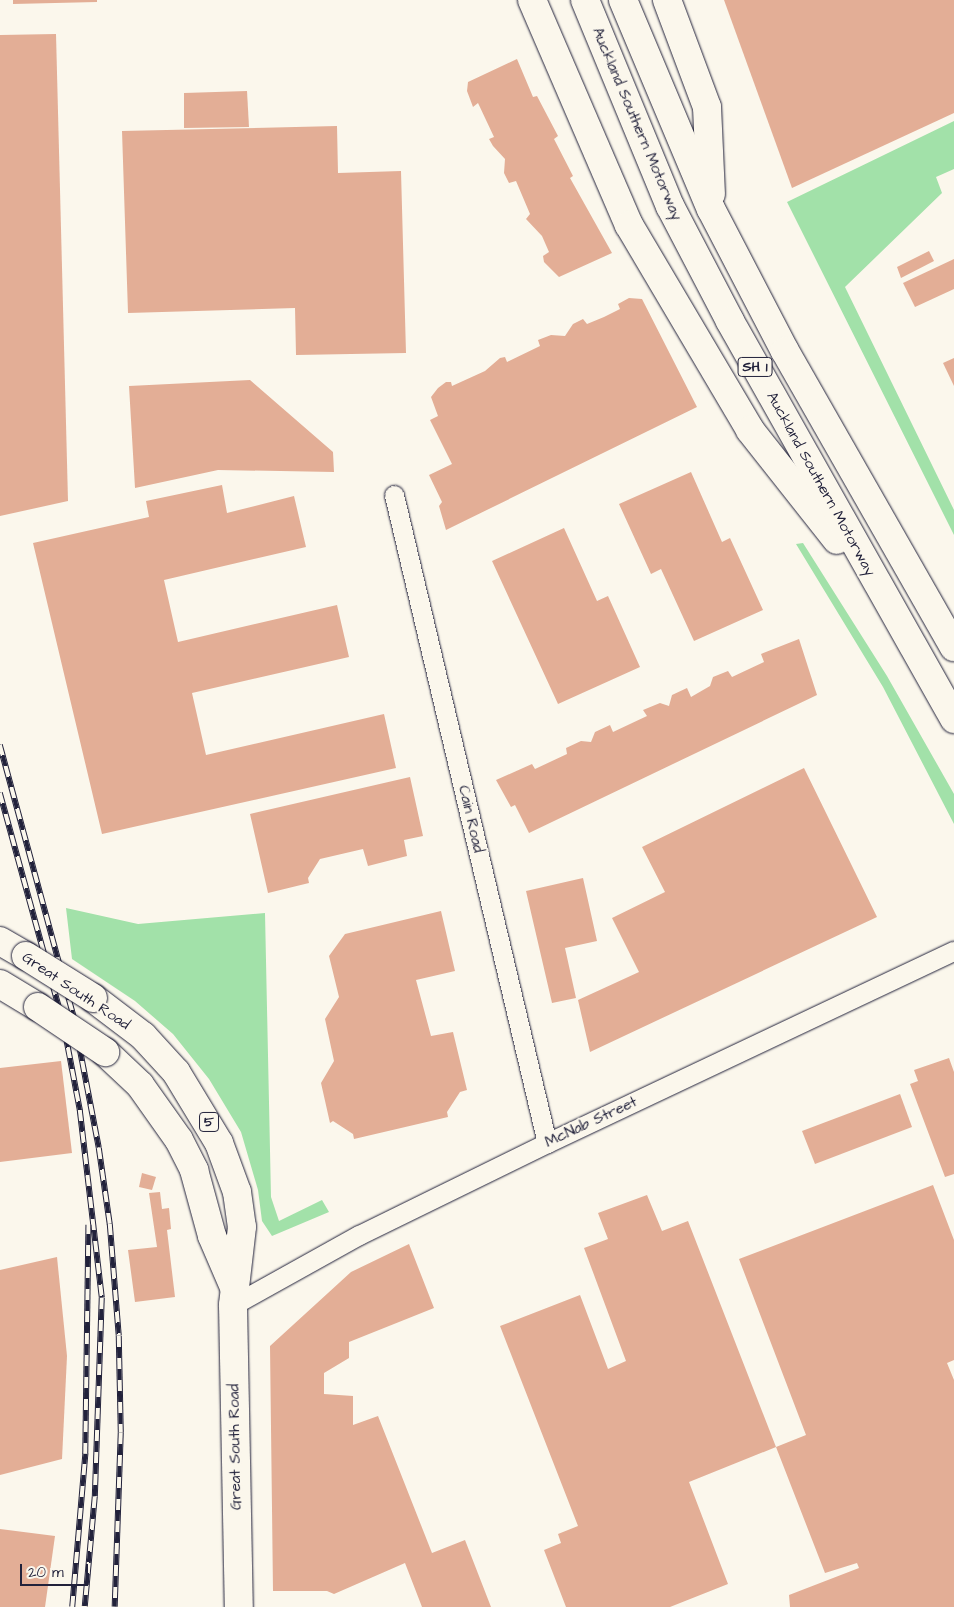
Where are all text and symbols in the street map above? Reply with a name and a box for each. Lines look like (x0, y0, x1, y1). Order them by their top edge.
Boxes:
street label: Auckland Southern Motorway (588, 25, 686, 223)
road number: SH 1 (738, 356, 772, 378)
street label: Auckland Southern Motorway (763, 389, 879, 579)
street label: Cain Road (455, 784, 487, 854)
street label: Great South Road (19, 948, 133, 1034)
street label: McNab Street (542, 1093, 640, 1151)
road number: 5 (199, 1110, 219, 1134)
street label: Great South Road (225, 1384, 245, 1510)
scale bar (22, 1554, 90, 1586)
text: 20 m (28, 1562, 64, 1583)

